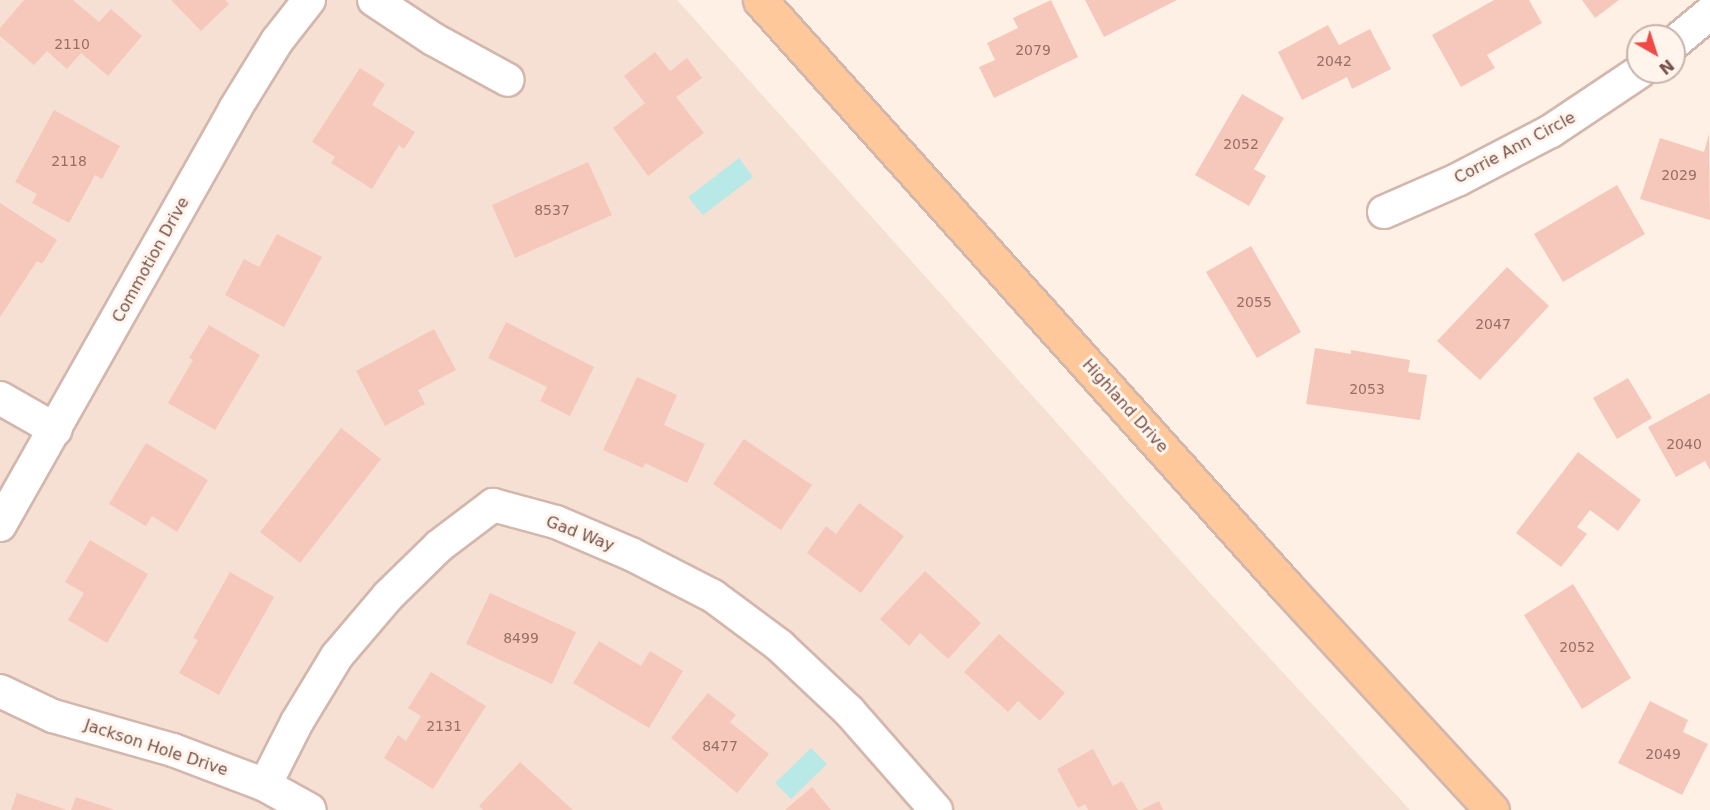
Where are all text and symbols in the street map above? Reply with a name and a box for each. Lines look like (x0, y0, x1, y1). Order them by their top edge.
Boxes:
north arrow (1626, 24, 1686, 84)
house number: 2110 (54, 36, 90, 52)
house number: 2079 (1015, 42, 1051, 58)
house number: 2042 (1316, 53, 1352, 69)
text: N (1655, 55, 1678, 78)
street label: Corrie Ann Circle (1451, 108, 1579, 188)
house number: 2052 (1223, 136, 1259, 152)
house number: 2118 (51, 153, 87, 169)
house number: 2029 (1661, 167, 1697, 183)
street label: Commotion Drive (109, 194, 193, 326)
house number: 8537 (534, 202, 570, 218)
house number: 2055 (1236, 294, 1272, 310)
house number: 2047 (1475, 316, 1511, 332)
street label: Highland Drive (1078, 355, 1172, 457)
house number: 2053 (1349, 381, 1385, 397)
house number: 2040 (1666, 436, 1702, 452)
street label: Gad Way (543, 512, 617, 556)
house number: 8499 (503, 630, 539, 646)
house number: 2052 (1559, 639, 1595, 655)
street label: Jackson Hole Drive (82, 716, 230, 780)
house number: 2131 (426, 718, 462, 734)
house number: 8477 (702, 738, 738, 754)
house number: 2049 (1645, 746, 1681, 762)

